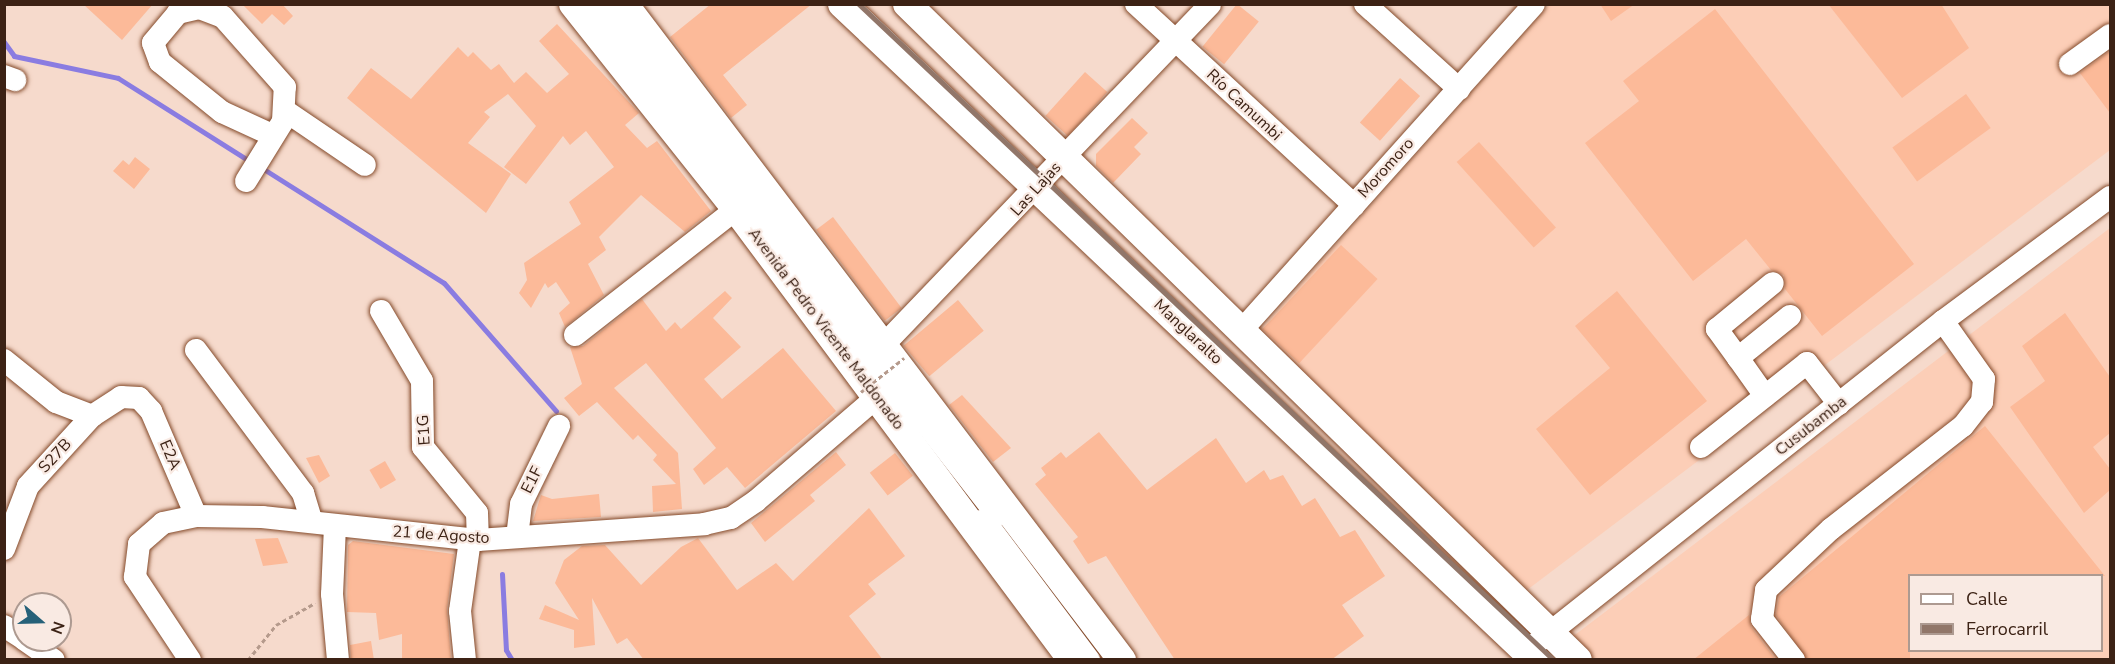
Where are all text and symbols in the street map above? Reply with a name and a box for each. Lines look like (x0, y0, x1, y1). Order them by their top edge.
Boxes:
street label: Río Camumbi (1202, 65, 1286, 145)
street label: Moromoro (1354, 134, 1418, 202)
street label: Las Lajas (1007, 158, 1065, 220)
street label: Avenida Pedro Vicente Maldonado (744, 224, 908, 434)
street label: Manglaralto (1150, 295, 1226, 369)
street label: Cusubamba (1771, 392, 1851, 460)
street label: E1G (413, 414, 435, 446)
street label: S27B (34, 435, 76, 477)
street label: E2A (155, 437, 185, 473)
street label: E1F (517, 463, 547, 497)
street label: 21 de Agosto (392, 522, 490, 548)
legend (1908, 574, 2103, 652)
text: Calle (1966, 587, 2008, 611)
north arrow (12, 592, 72, 652)
text: Ferrocarril (1966, 617, 2048, 641)
text: N (45, 618, 69, 637)

